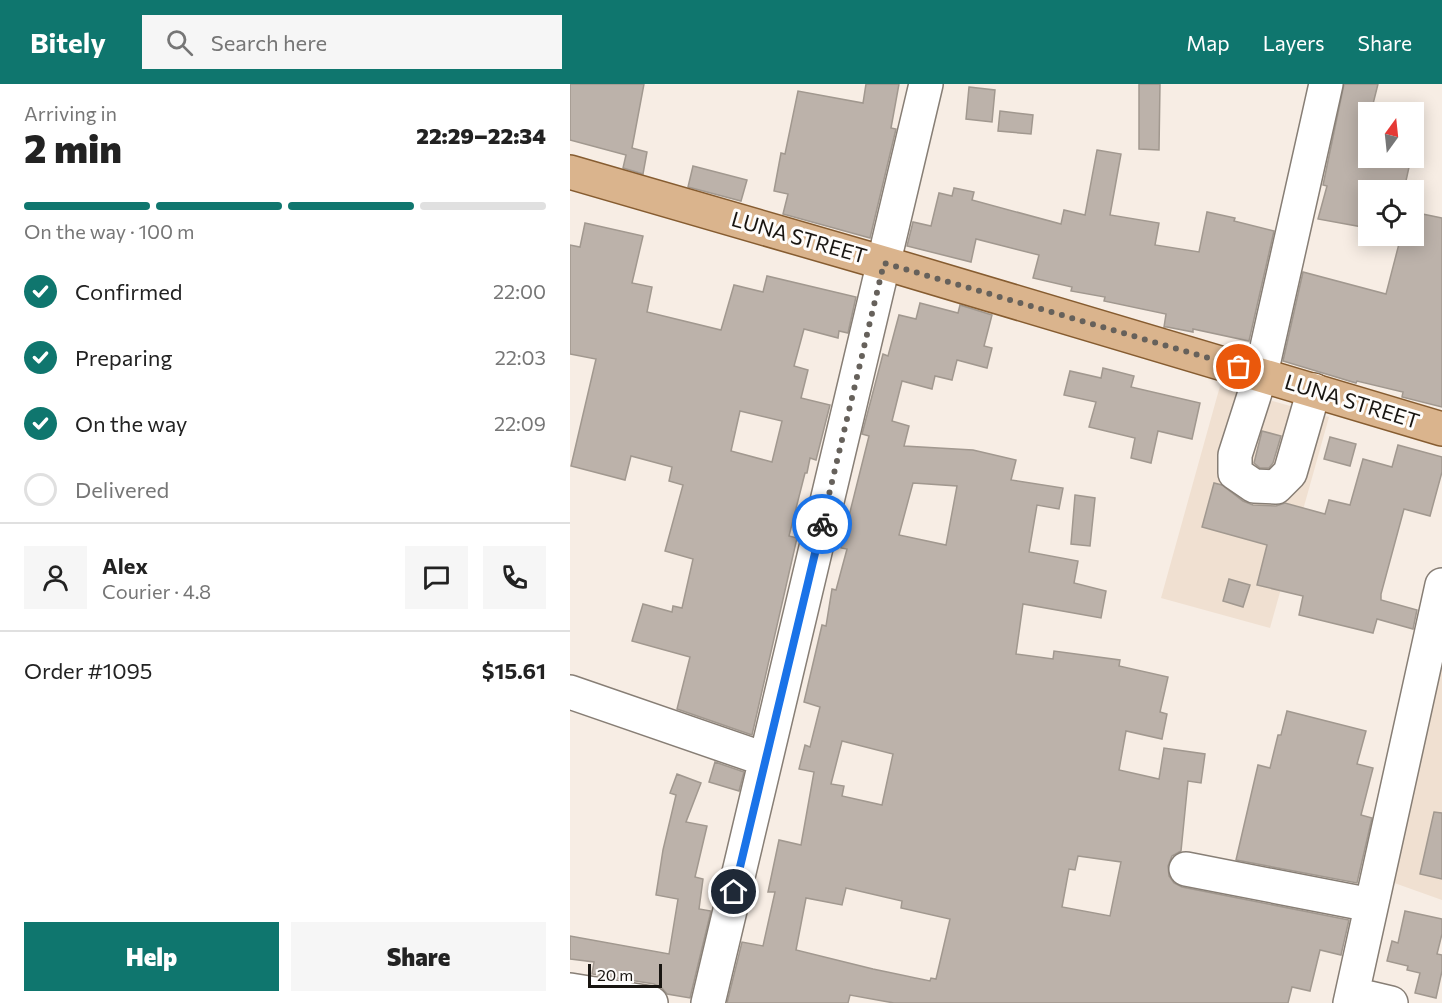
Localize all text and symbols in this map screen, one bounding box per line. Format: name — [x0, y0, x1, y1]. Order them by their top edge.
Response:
search box — [142, 15, 562, 69]
text: Bitely — [30, 25, 106, 59]
icon: search — [163, 26, 196, 59]
text: Search here — [211, 29, 327, 56]
text: Map — [1186, 30, 1230, 55]
text: Layers — [1263, 30, 1325, 55]
text: Share — [1358, 30, 1412, 55]
text: Arriving in — [24, 101, 117, 125]
north arrow — [1358, 102, 1424, 168]
map controls — [1358, 102, 1424, 246]
text: 22:29–22:34 — [416, 122, 546, 149]
text: 2 min — [24, 123, 122, 171]
button: locate — [1358, 180, 1424, 246]
street label: LUNA STREET — [729, 205, 870, 268]
text: On the way · 100 m — [24, 219, 194, 243]
icon: check — [24, 275, 57, 308]
text: Confirmed — [75, 278, 182, 305]
text: 22:00 — [493, 279, 546, 303]
icon: check — [24, 341, 57, 374]
pin — [1213, 341, 1264, 392]
text: Preparing — [75, 344, 172, 371]
text: 22:03 — [495, 345, 546, 369]
icon: bag — [1222, 350, 1255, 383]
street label: LUNA STREET — [1282, 368, 1423, 433]
icon: check — [24, 407, 57, 440]
text: On the way — [75, 410, 187, 437]
text: 22:09 — [494, 411, 546, 435]
text: Delivered — [75, 476, 169, 503]
courier — [792, 494, 852, 554]
icon: bike — [806, 508, 839, 541]
button: person — [24, 546, 87, 609]
button: chat — [405, 546, 468, 609]
button: phone — [483, 546, 546, 609]
text: Alex — [102, 552, 148, 579]
text: Courier · 4.8 — [102, 579, 211, 603]
text: Order #1095 — [24, 657, 152, 684]
text: $15.61 — [482, 657, 546, 684]
pin — [708, 866, 759, 917]
icon: home — [717, 875, 750, 908]
button: Help — [24, 922, 279, 991]
button: Share — [291, 922, 546, 991]
scale bar — [588, 961, 662, 988]
text: 20 m — [597, 965, 633, 984]

